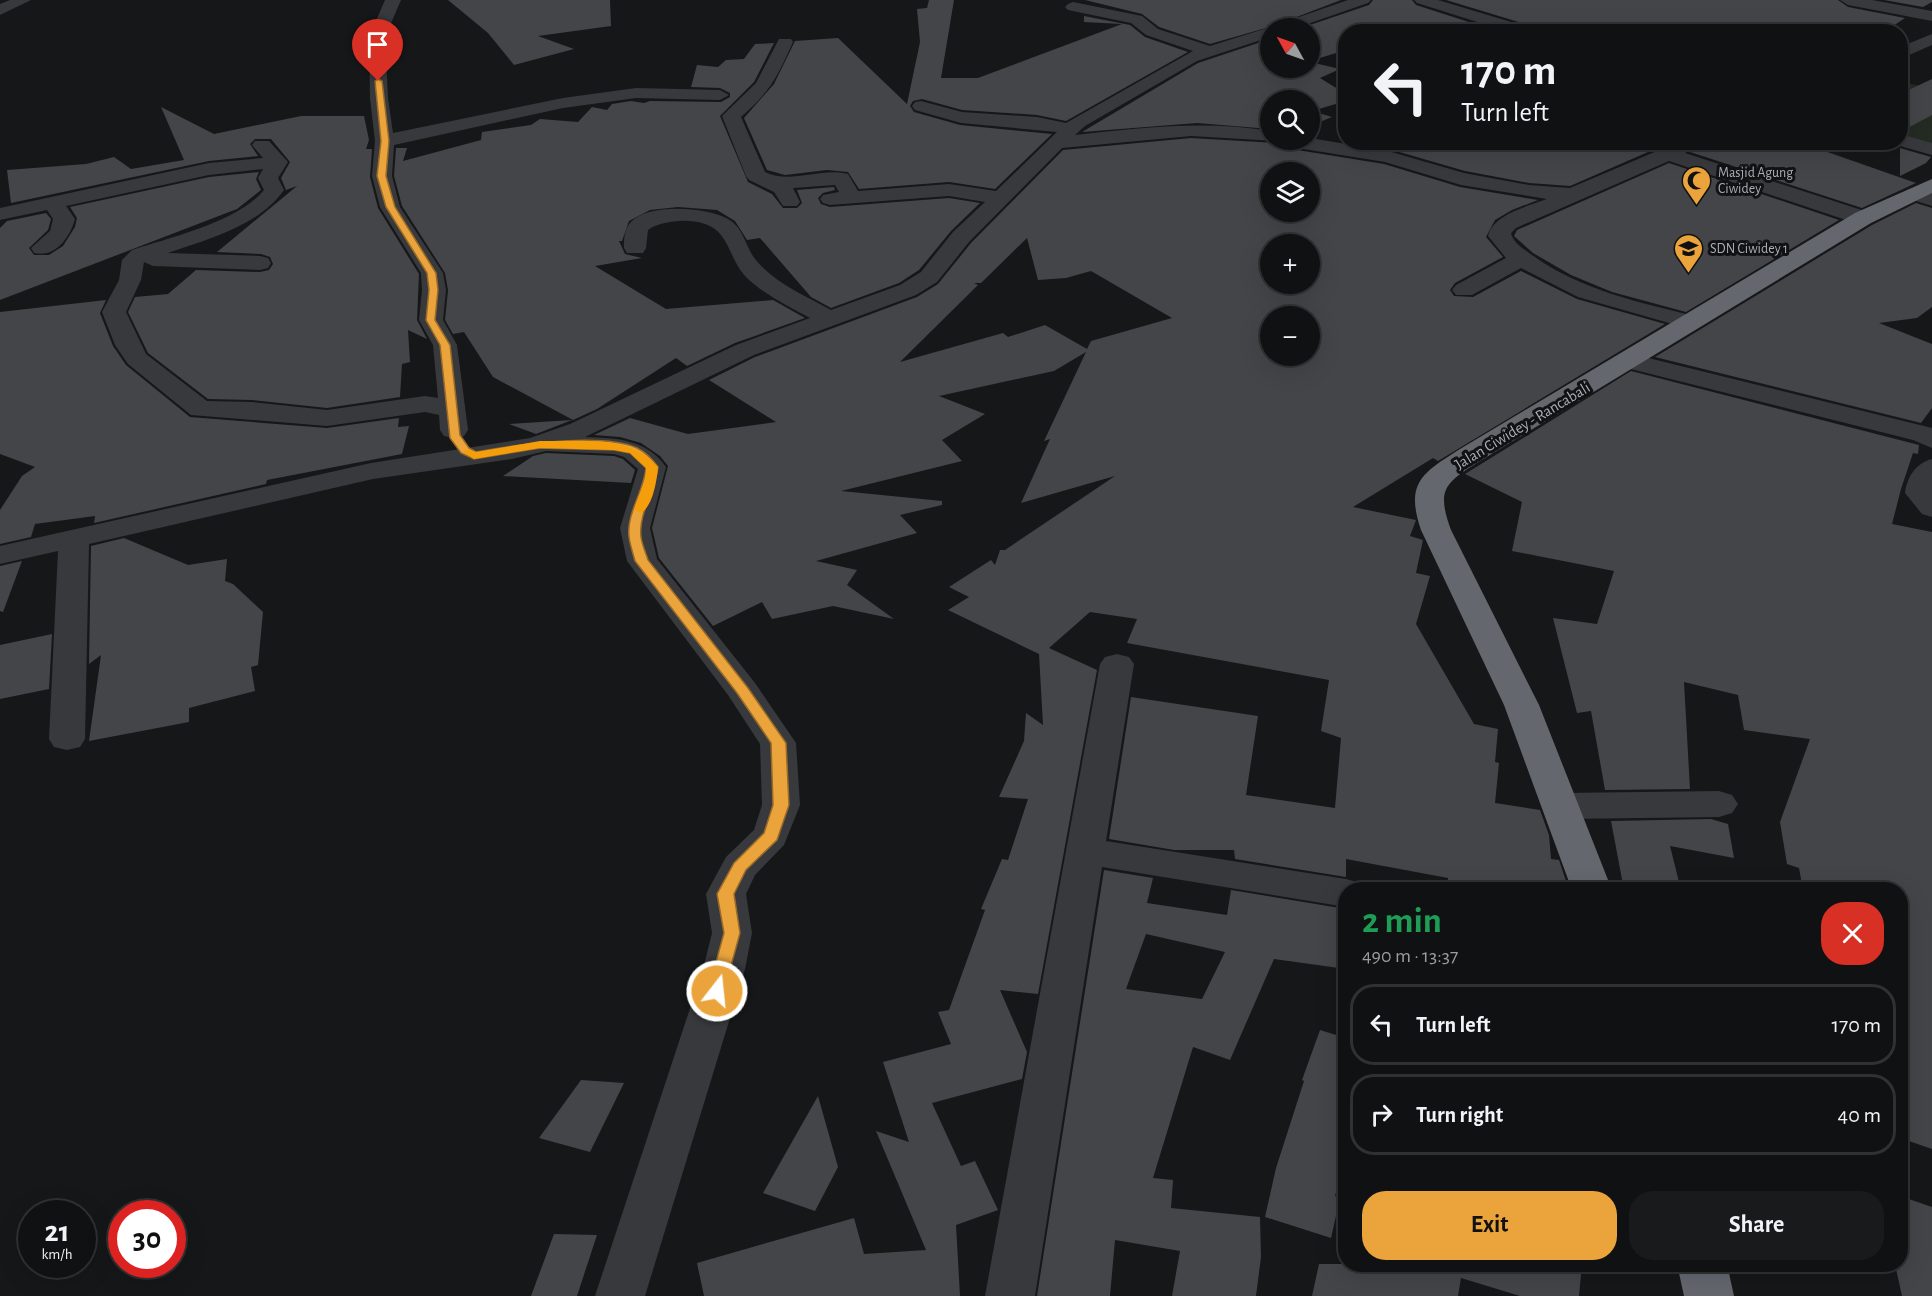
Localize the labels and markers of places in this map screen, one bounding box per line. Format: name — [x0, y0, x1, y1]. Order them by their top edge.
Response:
pin — [352, 19, 403, 81]
mosque icon: Masjid Agung Ciwidey — [1681, 164, 1713, 206]
place label: Masjid Agung Ciwidey — [1718, 166, 1793, 196]
school or university icon: SDN Ciwidey 1 — [1673, 232, 1705, 274]
place label: SDN Ciwidey 1 — [1710, 242, 1788, 256]

